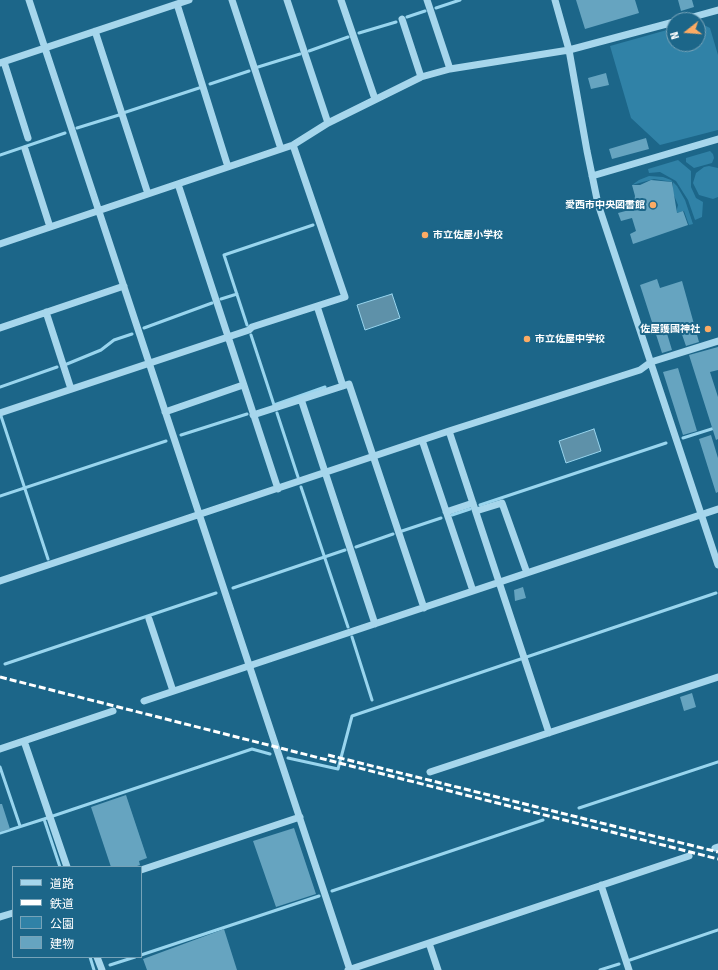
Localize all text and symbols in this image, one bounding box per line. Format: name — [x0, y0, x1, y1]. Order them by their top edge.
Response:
north arrow — [666, 12, 706, 52]
text: N — [668, 30, 682, 41]
place label: 愛西市中央図書館 — [565, 199, 645, 211]
marker: 愛西市中央図書館 — [648, 200, 658, 210]
place label: 市立佐屋小学校 — [433, 229, 503, 241]
marker: 市立佐屋小学校 — [420, 230, 430, 240]
place label: 佐屋護國神社 — [640, 323, 700, 335]
marker: 佐屋護國神社 — [703, 324, 713, 334]
place label: 市立佐屋中学校 — [535, 333, 605, 345]
marker: 市立佐屋中学校 — [522, 334, 532, 344]
legend — [12, 866, 142, 958]
text: 道路 — [50, 877, 74, 891]
text: 鉄道 — [50, 897, 74, 911]
text: 公園 — [50, 917, 74, 931]
text: 建物 — [50, 937, 74, 951]

